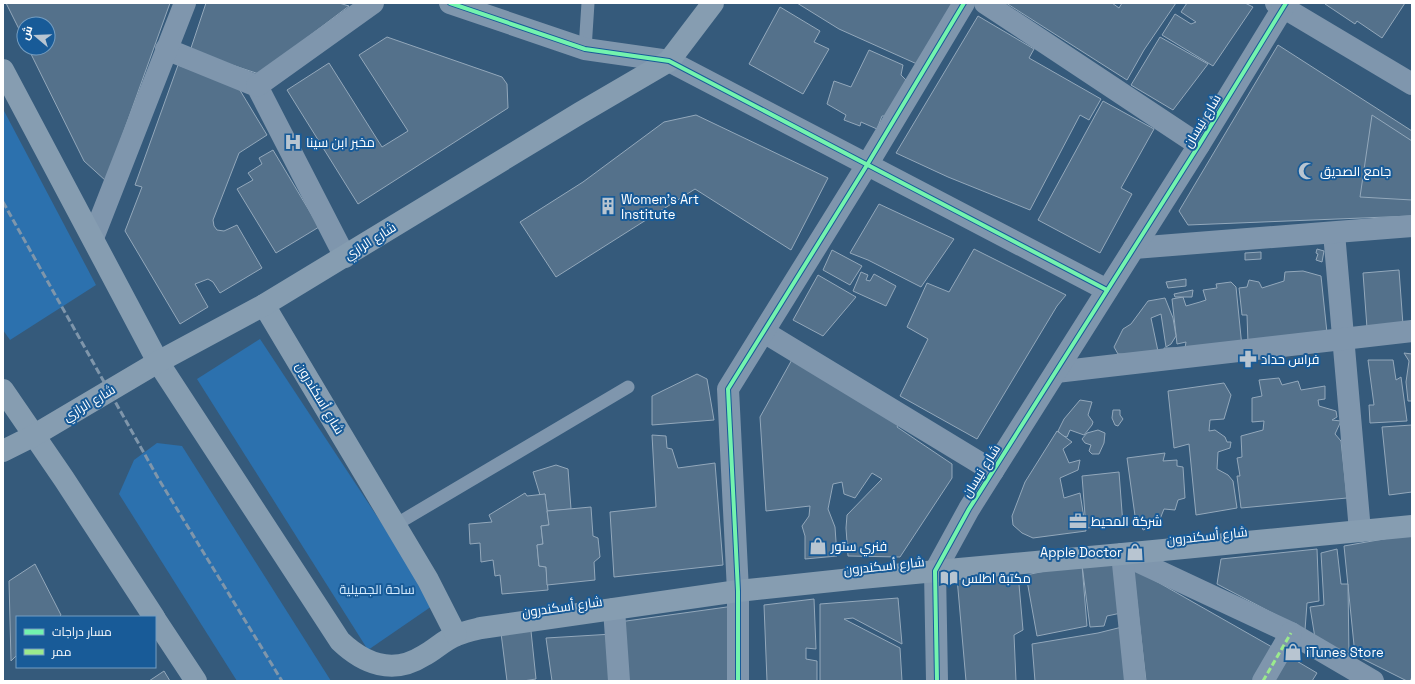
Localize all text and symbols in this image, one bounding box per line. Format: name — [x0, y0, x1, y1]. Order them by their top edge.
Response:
north arrow — [16, 16, 56, 56]
text: ش — [18, 24, 35, 42]
street label: شارع نيسان — [1179, 91, 1225, 151]
hospital icon: مخبر ابن سينا — [283, 132, 303, 152]
place label: مخبر ابن سينا — [306, 134, 375, 151]
mosque icon: جامع الصديق — [1297, 161, 1317, 181]
place label: جامع الصديق — [1320, 163, 1391, 180]
place label: Women's Art Institute — [621, 191, 699, 223]
building icon: Women's Art Institute — [598, 196, 618, 216]
street label: شارع الرازي — [341, 218, 400, 265]
pharmacy icon: فراس حداد — [1238, 349, 1258, 369]
place label: فراس حداد — [1261, 351, 1319, 368]
street label: شارع أسكندرون — [292, 359, 348, 437]
street label: شارع الرازي — [60, 381, 119, 427]
street label: شارع نيسان — [958, 441, 1004, 501]
office icon: شركة المحيط — [1068, 511, 1088, 531]
place label: شركة المحيط — [1091, 513, 1162, 530]
street label: شارع أسكندرون — [1166, 523, 1248, 549]
shop icon: فنري ستور — [808, 536, 828, 556]
place label: فنري ستور — [830, 538, 887, 557]
shop icon: Apple Doctor — [1125, 542, 1145, 562]
place label: Apple Doctor — [1040, 544, 1122, 561]
street label: شارع أسكندرون — [843, 553, 925, 579]
library icon: مكتبة اطلس — [939, 568, 959, 588]
place label: مكتبة اطلس — [962, 570, 1031, 587]
park label: ساحة الجميلية — [339, 581, 415, 598]
street label: شارع أسكندرون — [521, 593, 603, 621]
legend — [16, 616, 156, 668]
text: مسار دراجات — [52, 624, 112, 640]
shop icon: iTunes Store — [1283, 642, 1303, 662]
text: ممر — [51, 644, 71, 660]
place label: iTunes Store — [1306, 644, 1384, 661]

